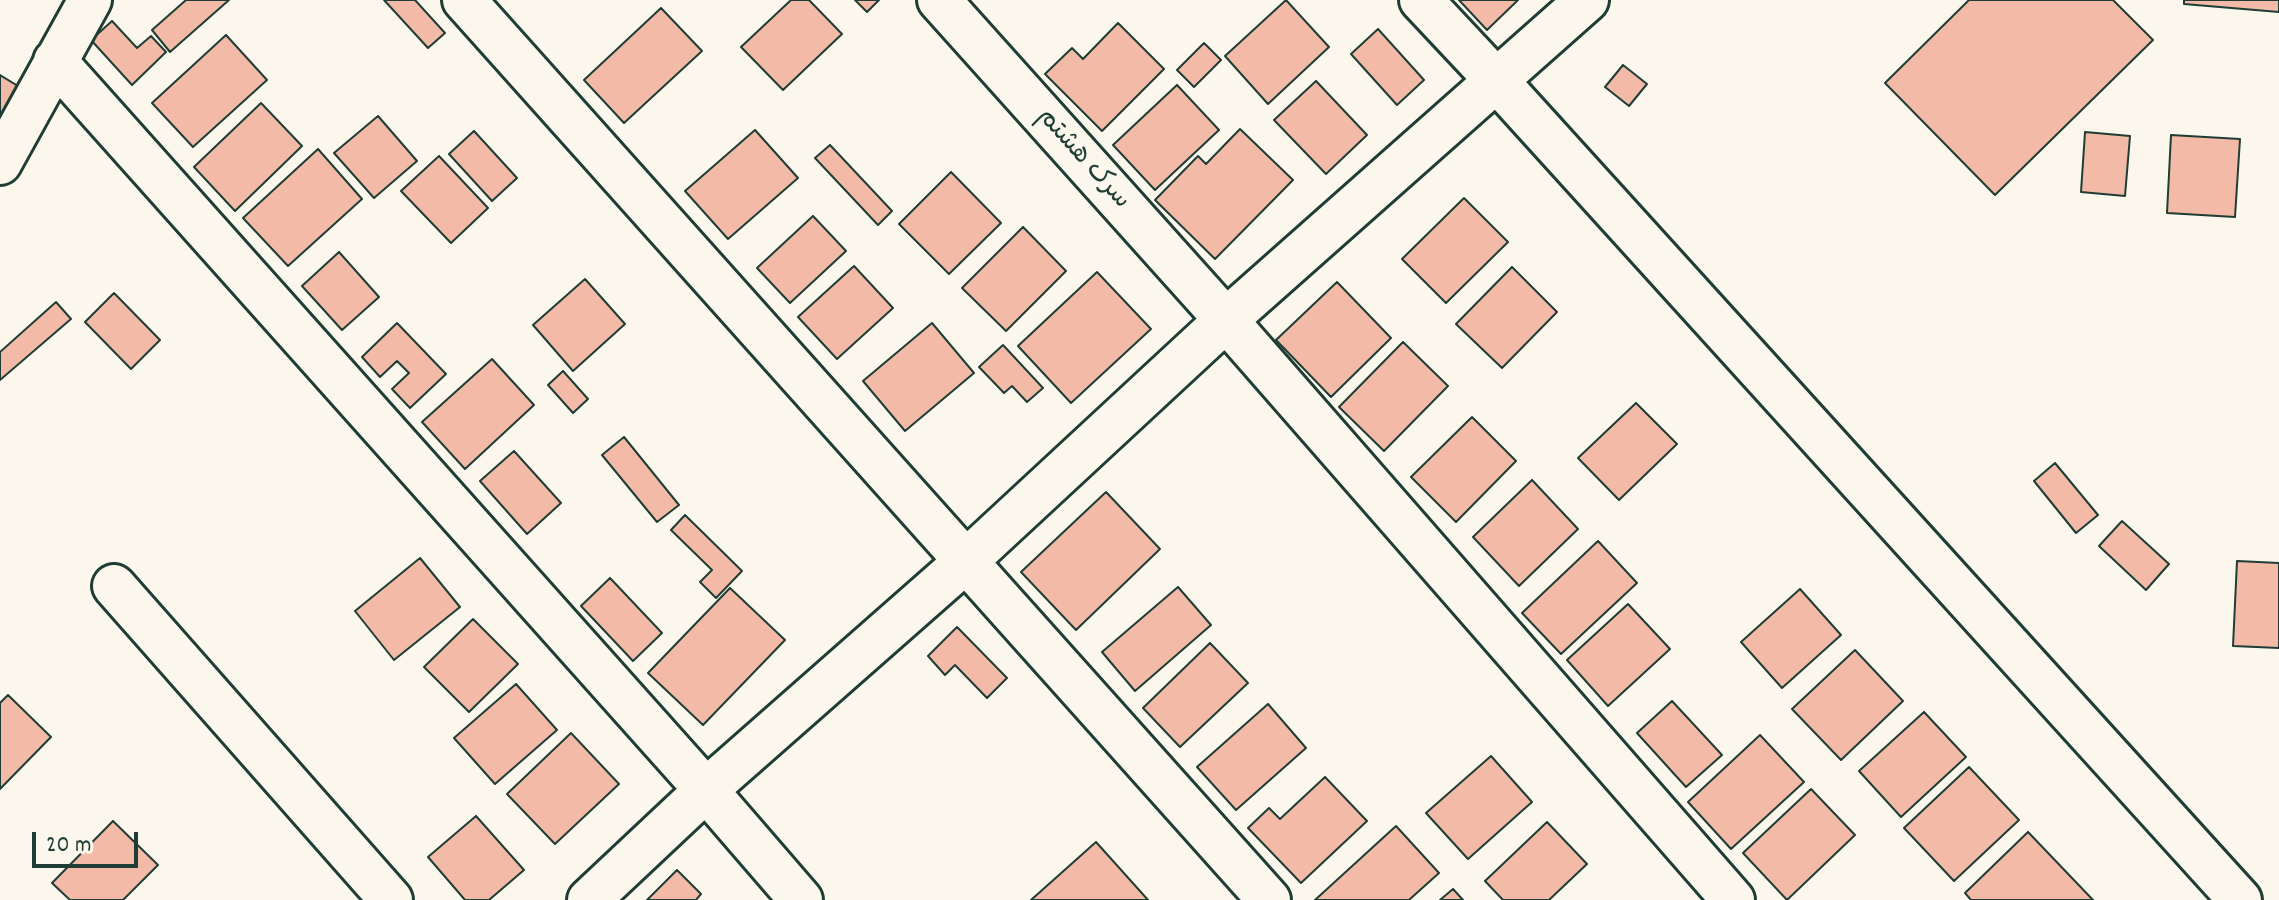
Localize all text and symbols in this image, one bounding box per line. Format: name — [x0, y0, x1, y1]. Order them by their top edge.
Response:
street label: سرک هشتم — [1029, 103, 1135, 217]
scale bar — [36, 816, 142, 866]
text: 20 m — [46, 829, 92, 863]

